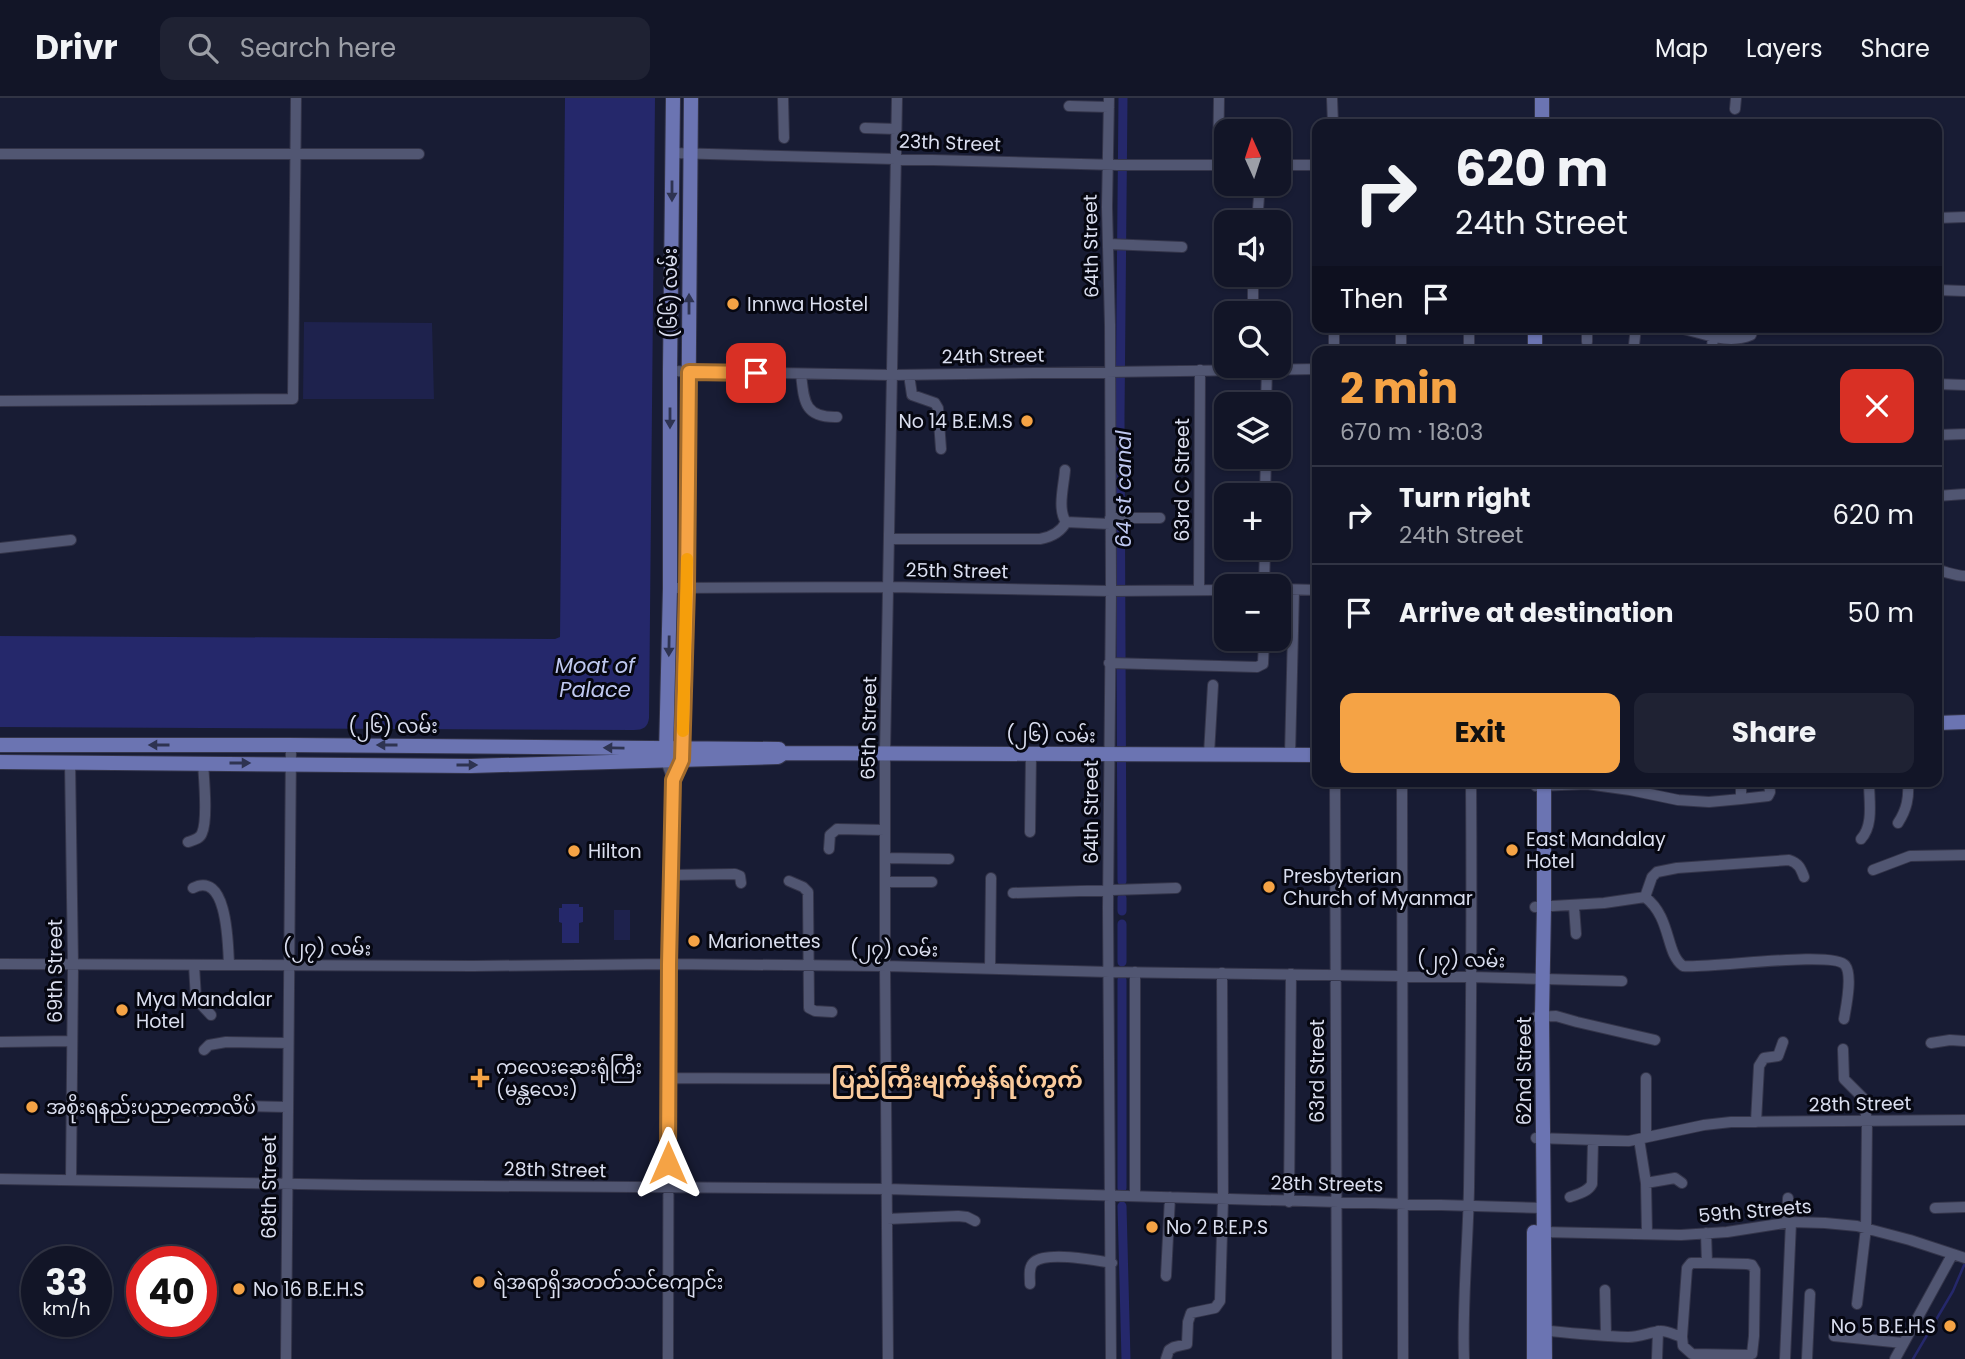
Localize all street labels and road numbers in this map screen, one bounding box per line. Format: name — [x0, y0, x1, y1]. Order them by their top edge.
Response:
street label: 23th Street — [899, 128, 1001, 158]
street label: 64th Street — [1077, 194, 1105, 298]
street label: (၆၆) လမ်း — [656, 248, 684, 338]
street label: 24th Street — [941, 342, 1045, 370]
street label: 63rd C Street — [1169, 418, 1196, 542]
street label: 25th Street — [905, 557, 1009, 585]
street label: 65th Street — [855, 676, 883, 780]
street label: (၂၆) လမ်း — [348, 712, 438, 742]
street label: (၂၆) လမ်း — [1006, 720, 1096, 751]
street label: 64th Street — [1078, 760, 1105, 864]
street label: 69th Street — [42, 919, 69, 1023]
street label: (၂၇) လမ်း — [283, 933, 371, 964]
street label: (၂၇) လမ်း — [850, 934, 938, 965]
street label: (၂၇) လမ်း — [1417, 945, 1505, 976]
street label: 62nd Street — [1511, 1017, 1538, 1125]
street label: 63rd Street — [1304, 1019, 1331, 1123]
street label: 28th Street — [1808, 1090, 1912, 1118]
street label: 68th Street — [256, 1135, 283, 1239]
street label: 28th Street — [503, 1156, 607, 1184]
street label: 28th Streets — [1270, 1170, 1384, 1198]
street label: 59th Streets — [1697, 1193, 1813, 1229]

